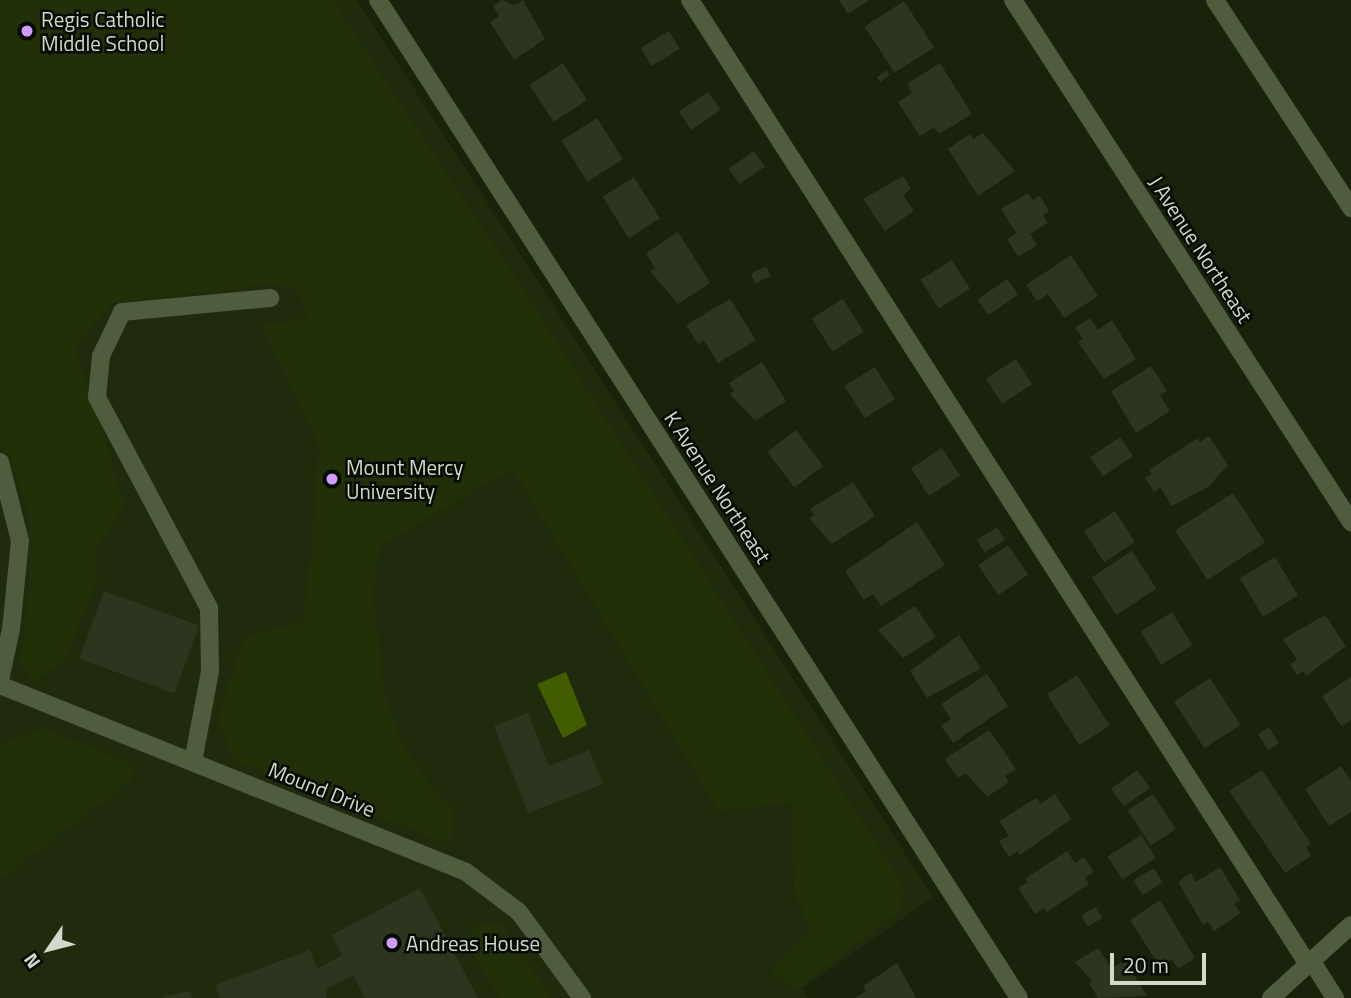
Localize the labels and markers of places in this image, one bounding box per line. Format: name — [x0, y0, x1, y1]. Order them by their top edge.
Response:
place label: Regis Catholic Middle School — [41, 6, 164, 56]
marker: Regis Catholic Middle School — [19, 23, 35, 39]
place label: Mount Mercy University — [346, 454, 463, 504]
marker: Mount Mercy University — [324, 471, 340, 487]
place label: Andreas House — [406, 930, 540, 956]
marker: Andreas House — [384, 935, 400, 951]

